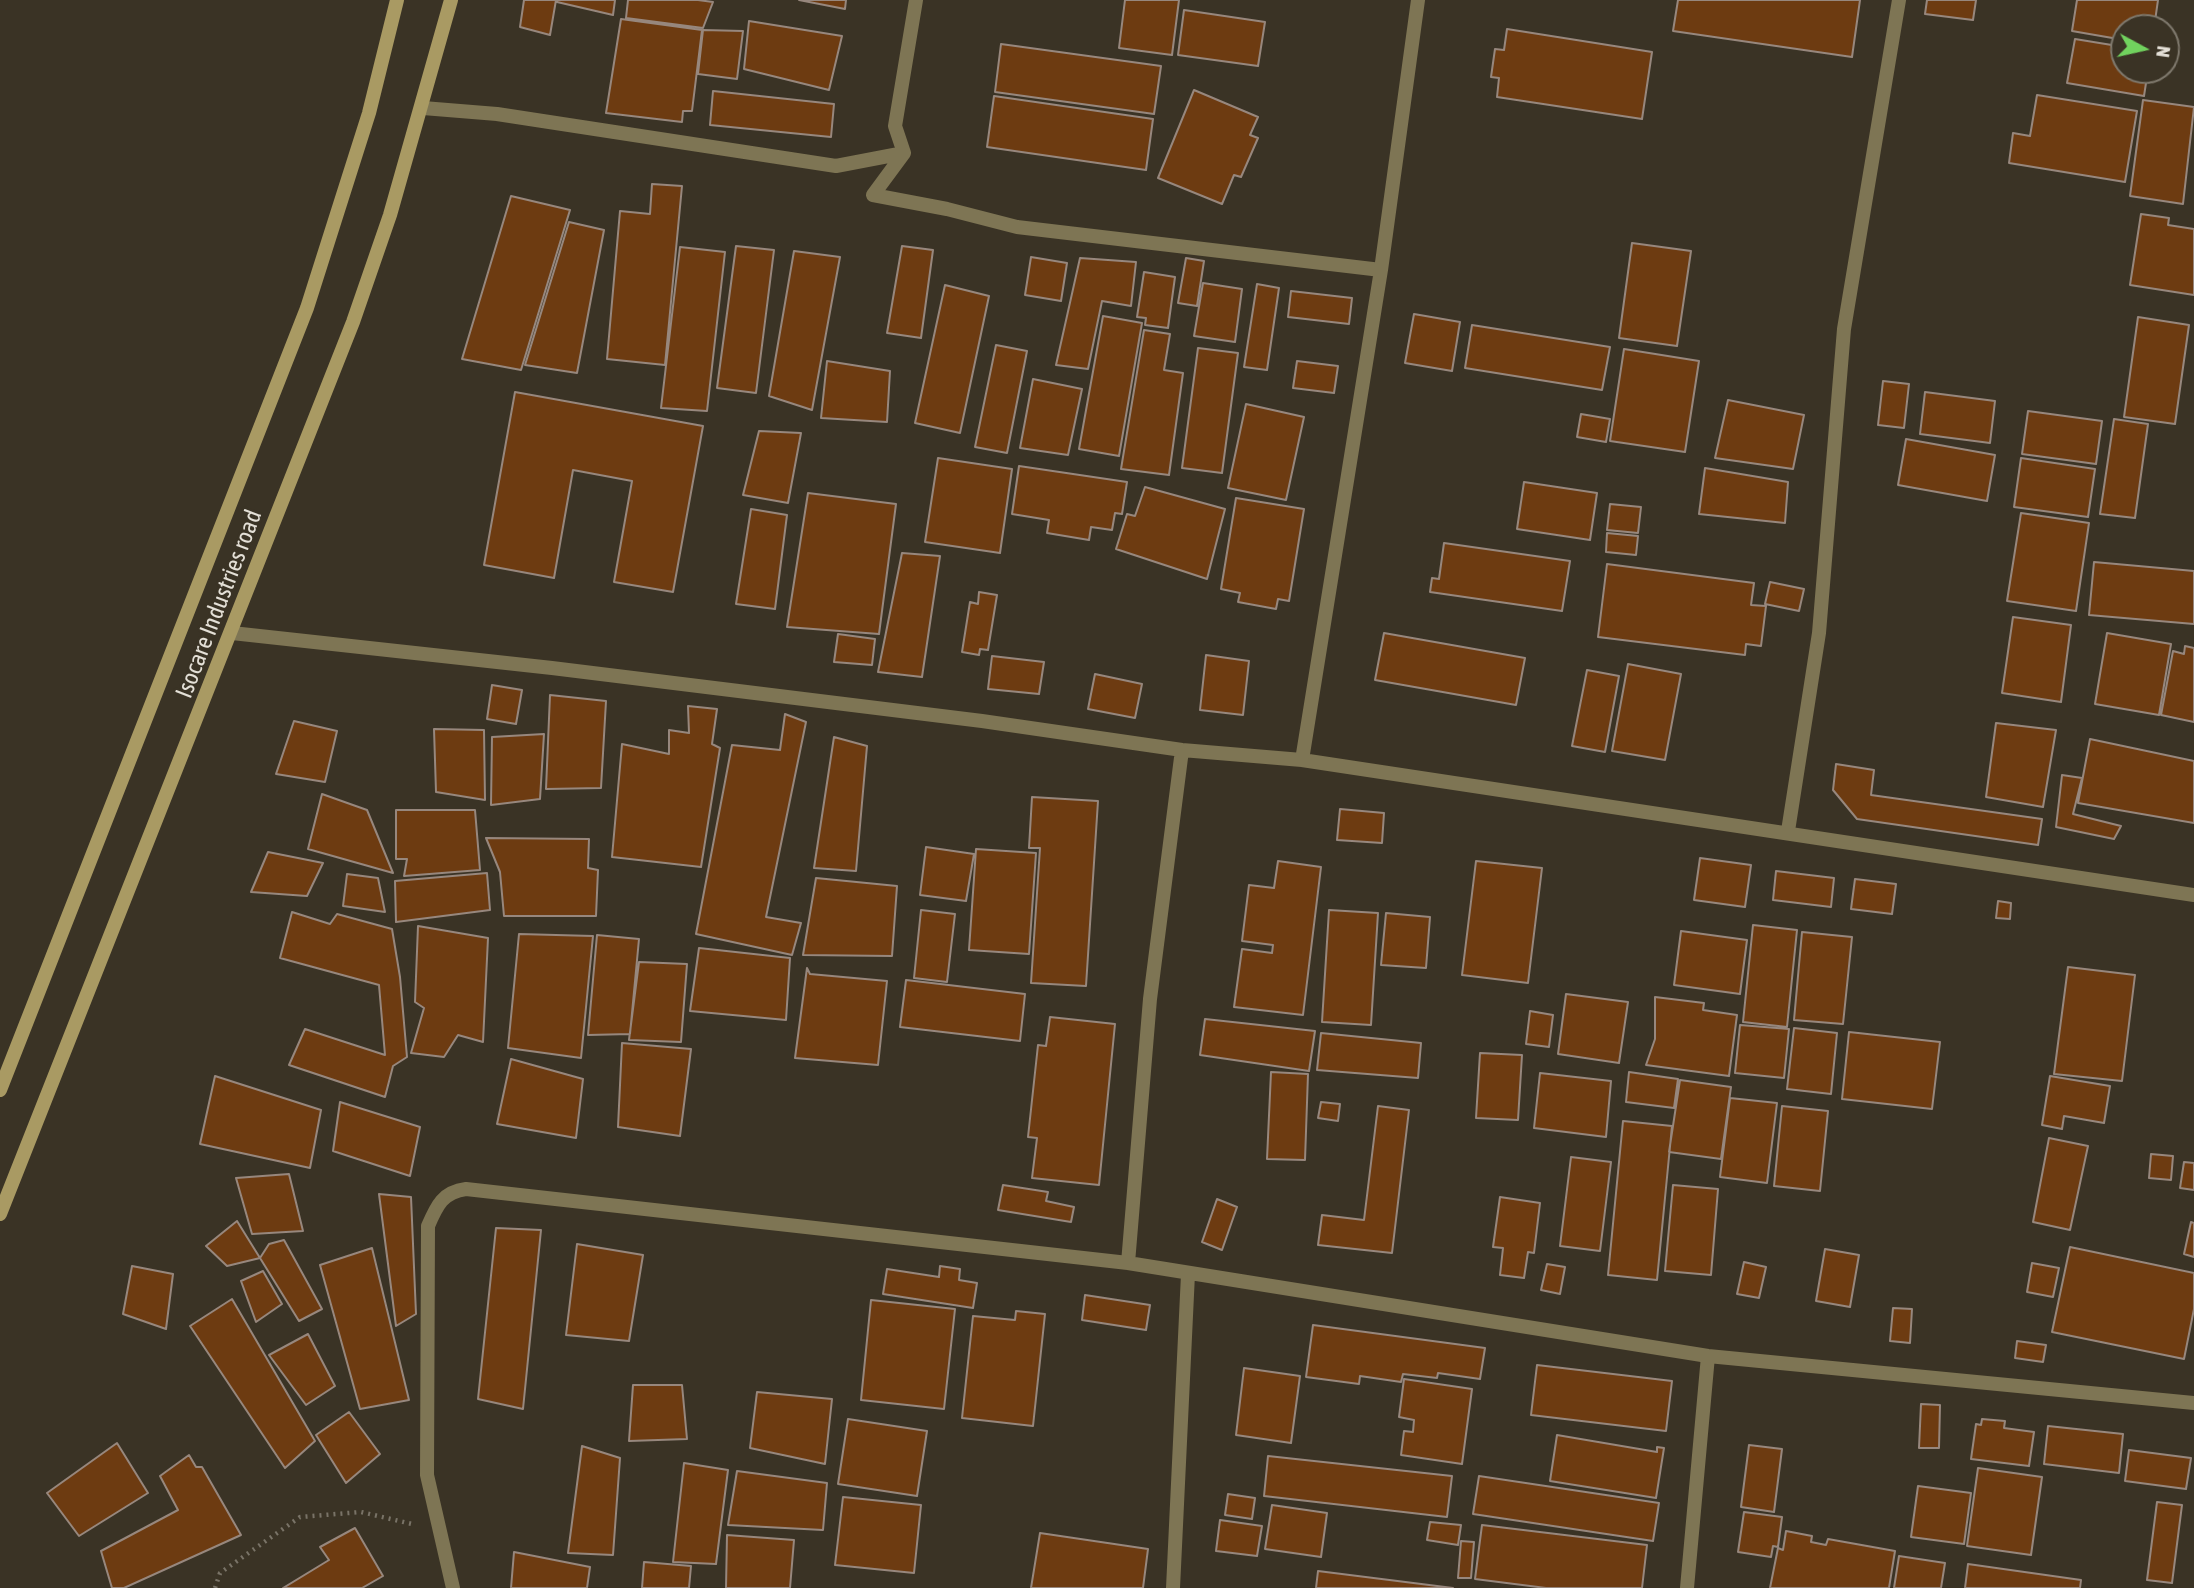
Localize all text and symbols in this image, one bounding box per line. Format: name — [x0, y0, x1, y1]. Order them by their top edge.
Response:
north arrow — [2110, 14, 2180, 84]
text: N — [2152, 45, 2175, 59]
street label: Isocare Industries road — [170, 506, 268, 702]

